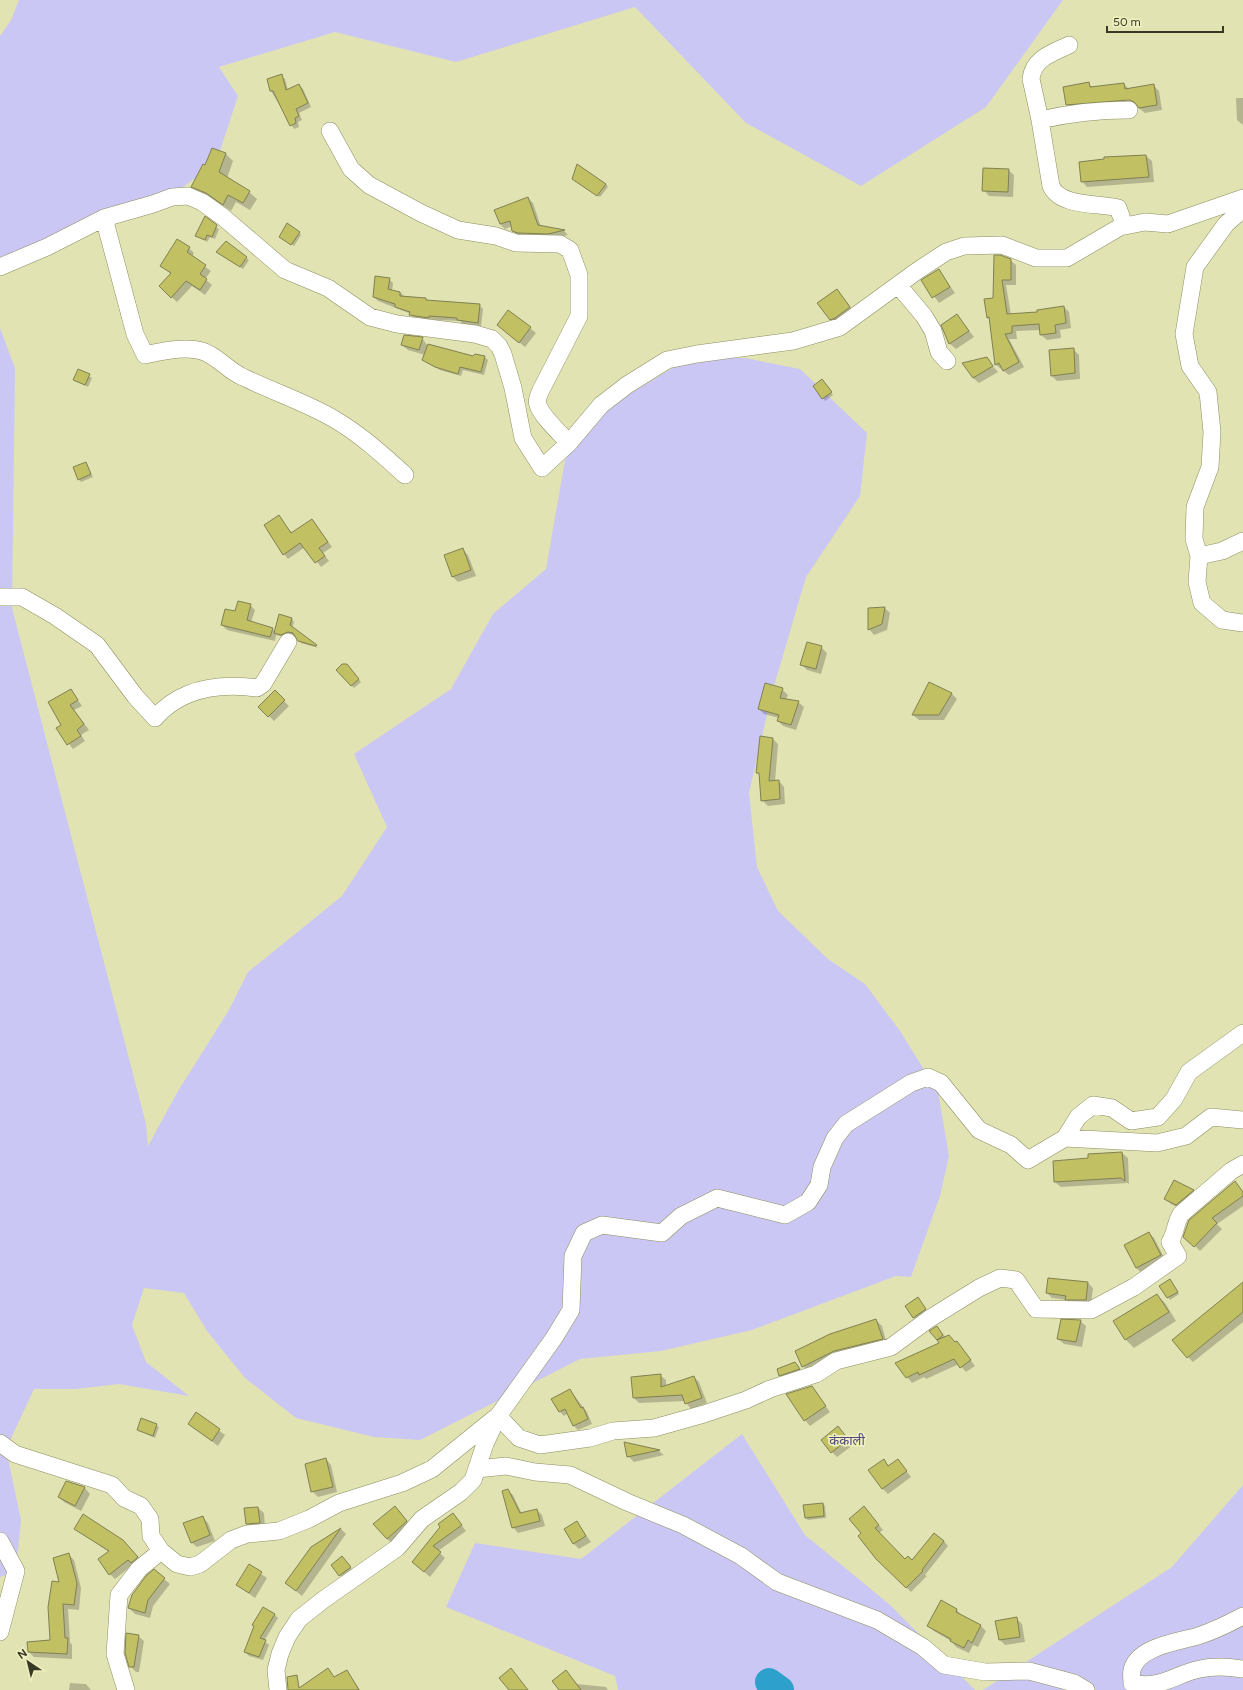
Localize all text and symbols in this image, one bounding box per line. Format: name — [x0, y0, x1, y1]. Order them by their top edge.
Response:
scale bar — [1107, 8, 1223, 34]
text: 50 m — [1113, 15, 1141, 29]
district label: कंकाली — [829, 1433, 865, 1448]
north arrow — [8, 1642, 48, 1682]
text: N — [15, 1646, 30, 1662]

